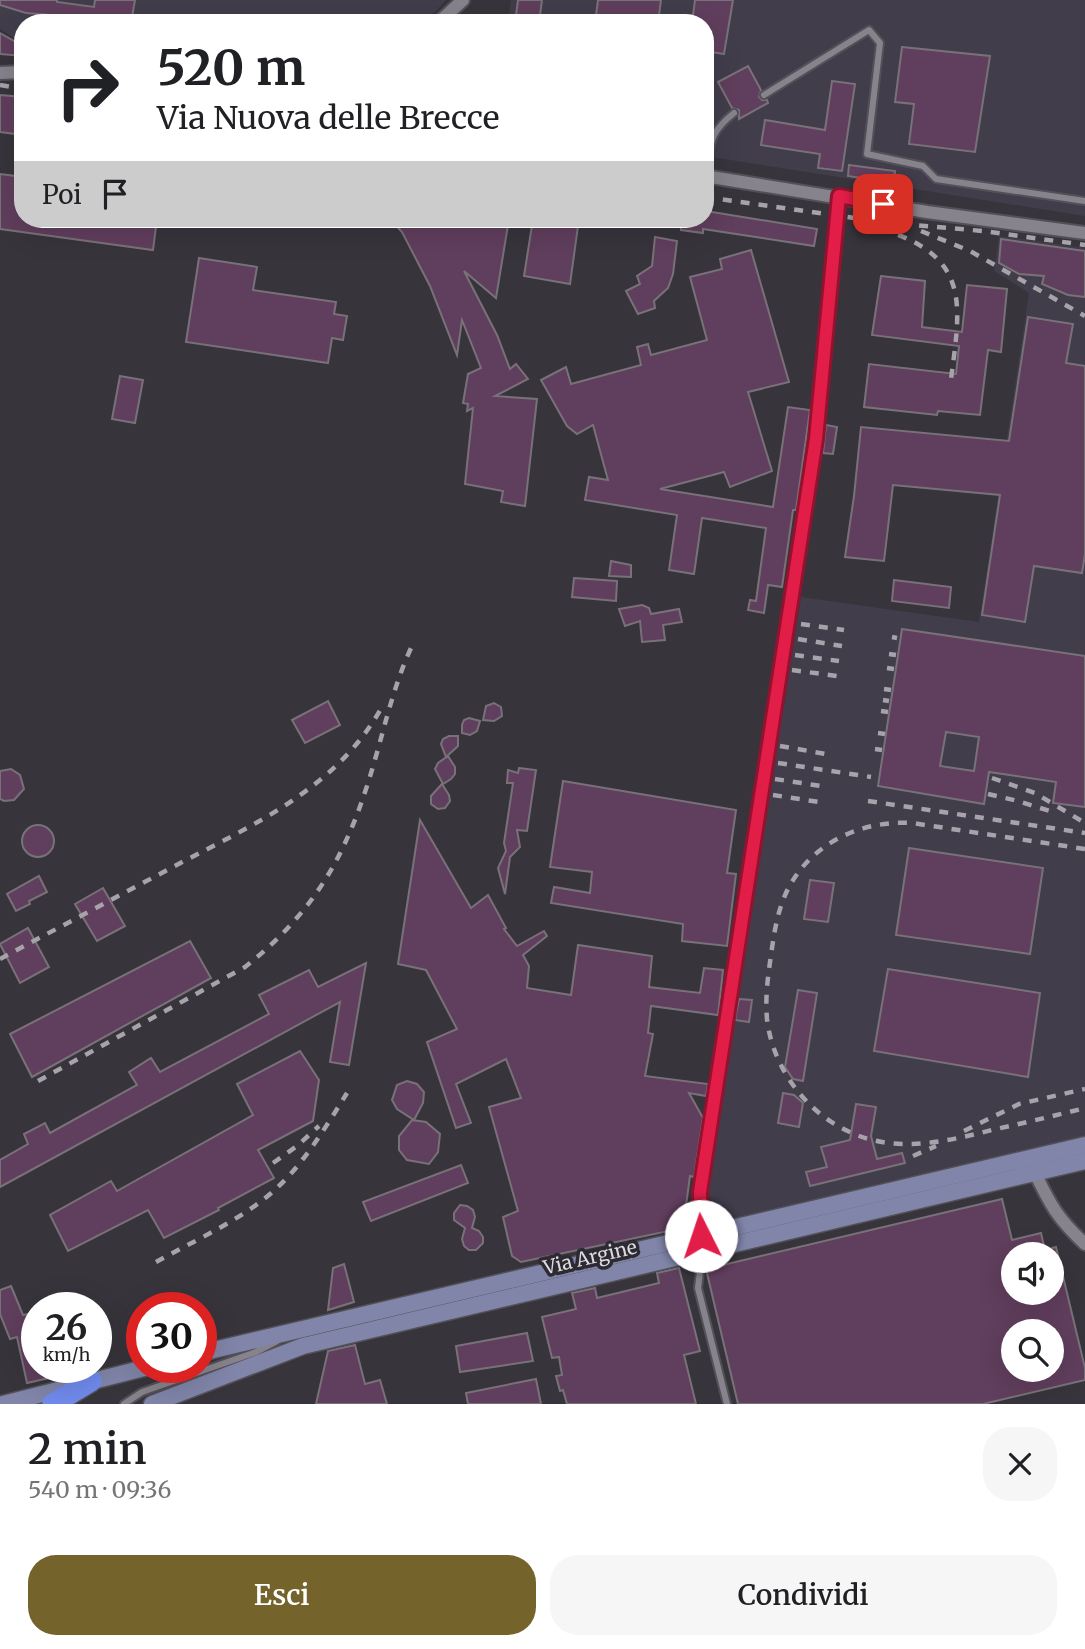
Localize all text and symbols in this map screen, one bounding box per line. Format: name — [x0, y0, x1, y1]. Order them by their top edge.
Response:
text: 520 m — [157, 37, 305, 98]
icon: right — [42, 42, 133, 133]
text: Via Nuova delle Brecce — [157, 98, 499, 138]
pin — [853, 174, 913, 234]
icon: arrive — [96, 175, 134, 213]
text: Poi — [42, 178, 82, 211]
icon: arrive — [864, 185, 902, 223]
position arrow — [664, 1199, 738, 1273]
street label: Via Argine — [540, 1235, 639, 1280]
map controls — [1001, 1242, 1064, 1382]
button: sound — [1001, 1242, 1064, 1305]
speed limit sign: 30 — [126, 1292, 217, 1383]
text: 26 — [46, 1306, 87, 1350]
button: search — [1001, 1319, 1064, 1382]
text: km/h — [43, 1343, 90, 1366]
text: 2 min — [28, 1423, 147, 1475]
button: close — [983, 1427, 1057, 1501]
text: 540 m · 09:36 — [28, 1475, 171, 1504]
button: Esci — [28, 1555, 536, 1635]
button: Condividi — [550, 1555, 1057, 1635]

